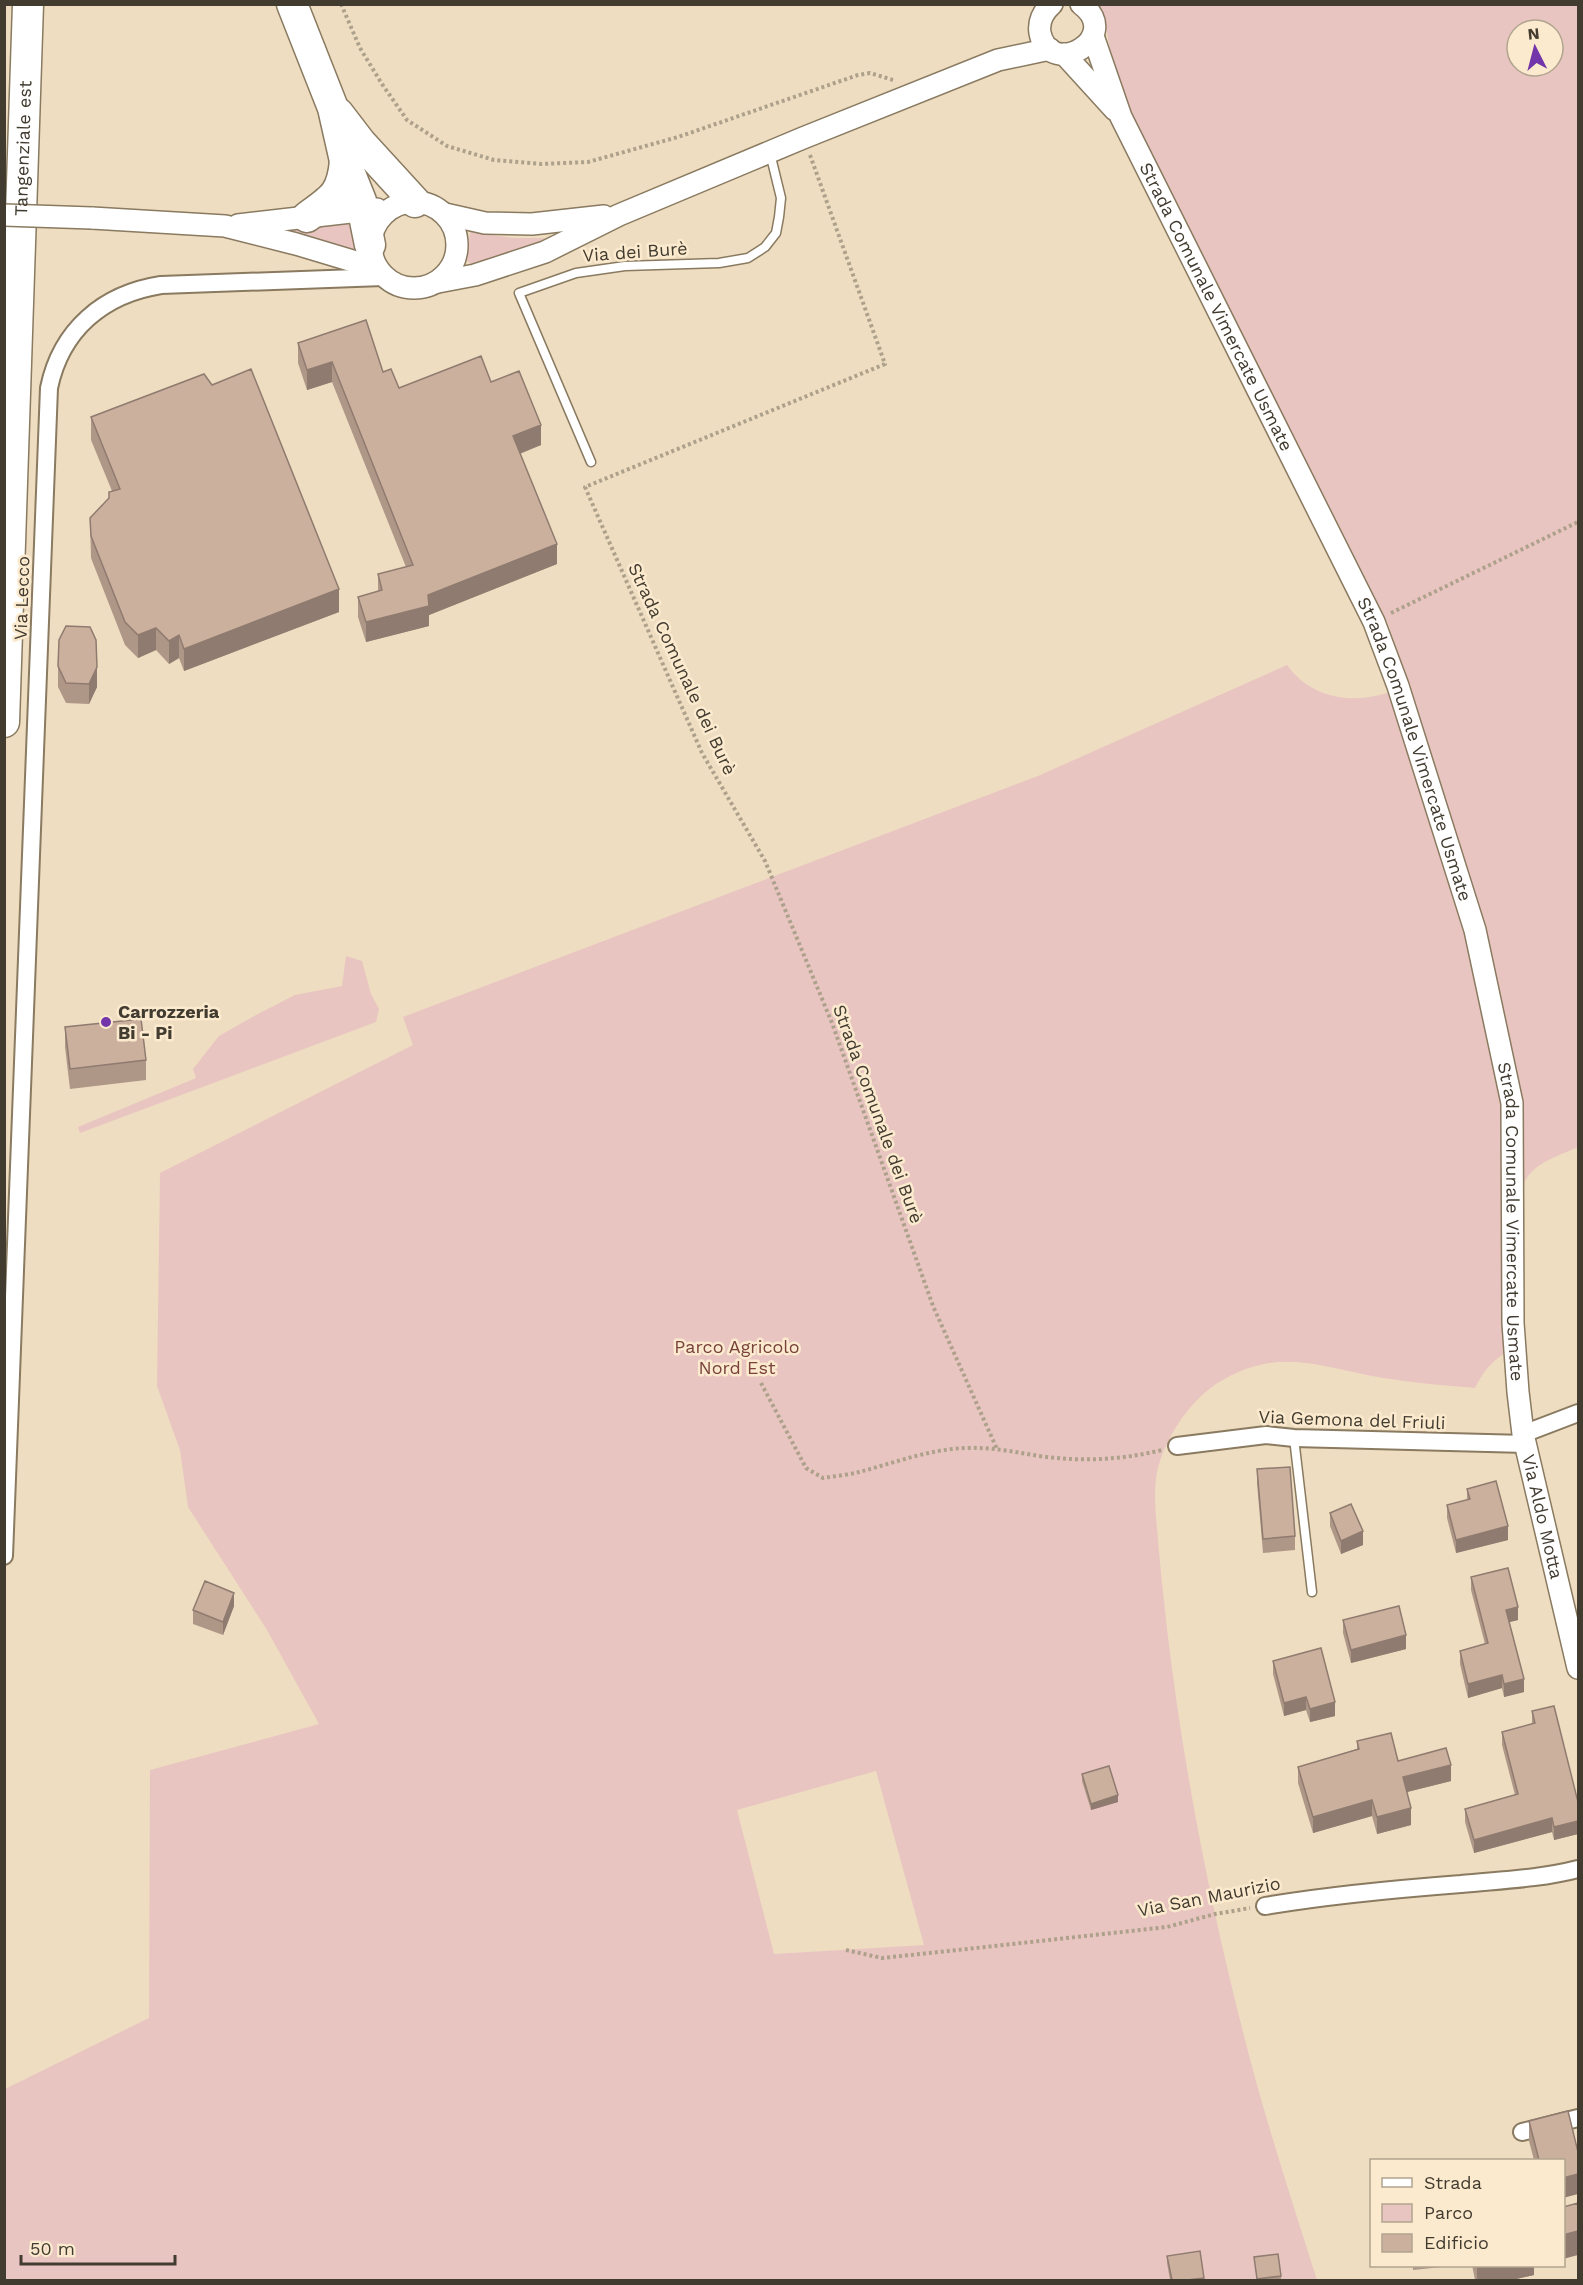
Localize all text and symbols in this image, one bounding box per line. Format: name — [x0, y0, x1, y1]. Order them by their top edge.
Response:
north arrow — [1505, 18, 1565, 78]
text: N — [1527, 24, 1540, 44]
street label: Tangenziale est — [10, 80, 35, 216]
street label: Strada Comunale Vimercate Usmate — [1135, 159, 1298, 454]
street label: Via dei Burè — [582, 237, 688, 266]
street label: Via Lecco — [10, 556, 33, 640]
street label: Strada Comunale dei Burè — [624, 560, 741, 778]
street label: Strada Comunale Vimercate Usmate — [1353, 593, 1476, 904]
place label: Carrozzeria Bi - Pi — [118, 1001, 220, 1043]
street label: Strada Comunale dei Burè — [829, 1002, 928, 1226]
marker: Carrozzeria Bi - Pi — [99, 1015, 113, 1029]
street label: Strada Comunale Vimercate Usmate — [1494, 1060, 1528, 1382]
park label: Parco Agricolo Nord Est — [674, 1336, 800, 1378]
street label: Via Gemona del Friuli — [1258, 1406, 1446, 1433]
street label: Via Aldo Motta — [1518, 1452, 1568, 1581]
street label: Via San Maurizio — [1136, 1872, 1282, 1921]
legend — [1370, 2159, 1565, 2267]
text: Strada — [1424, 2172, 1482, 2193]
text: Parco — [1424, 2202, 1473, 2223]
scale bar — [21, 2228, 176, 2266]
text: Edificio — [1424, 2232, 1489, 2253]
text: 50 m — [30, 2238, 75, 2259]

